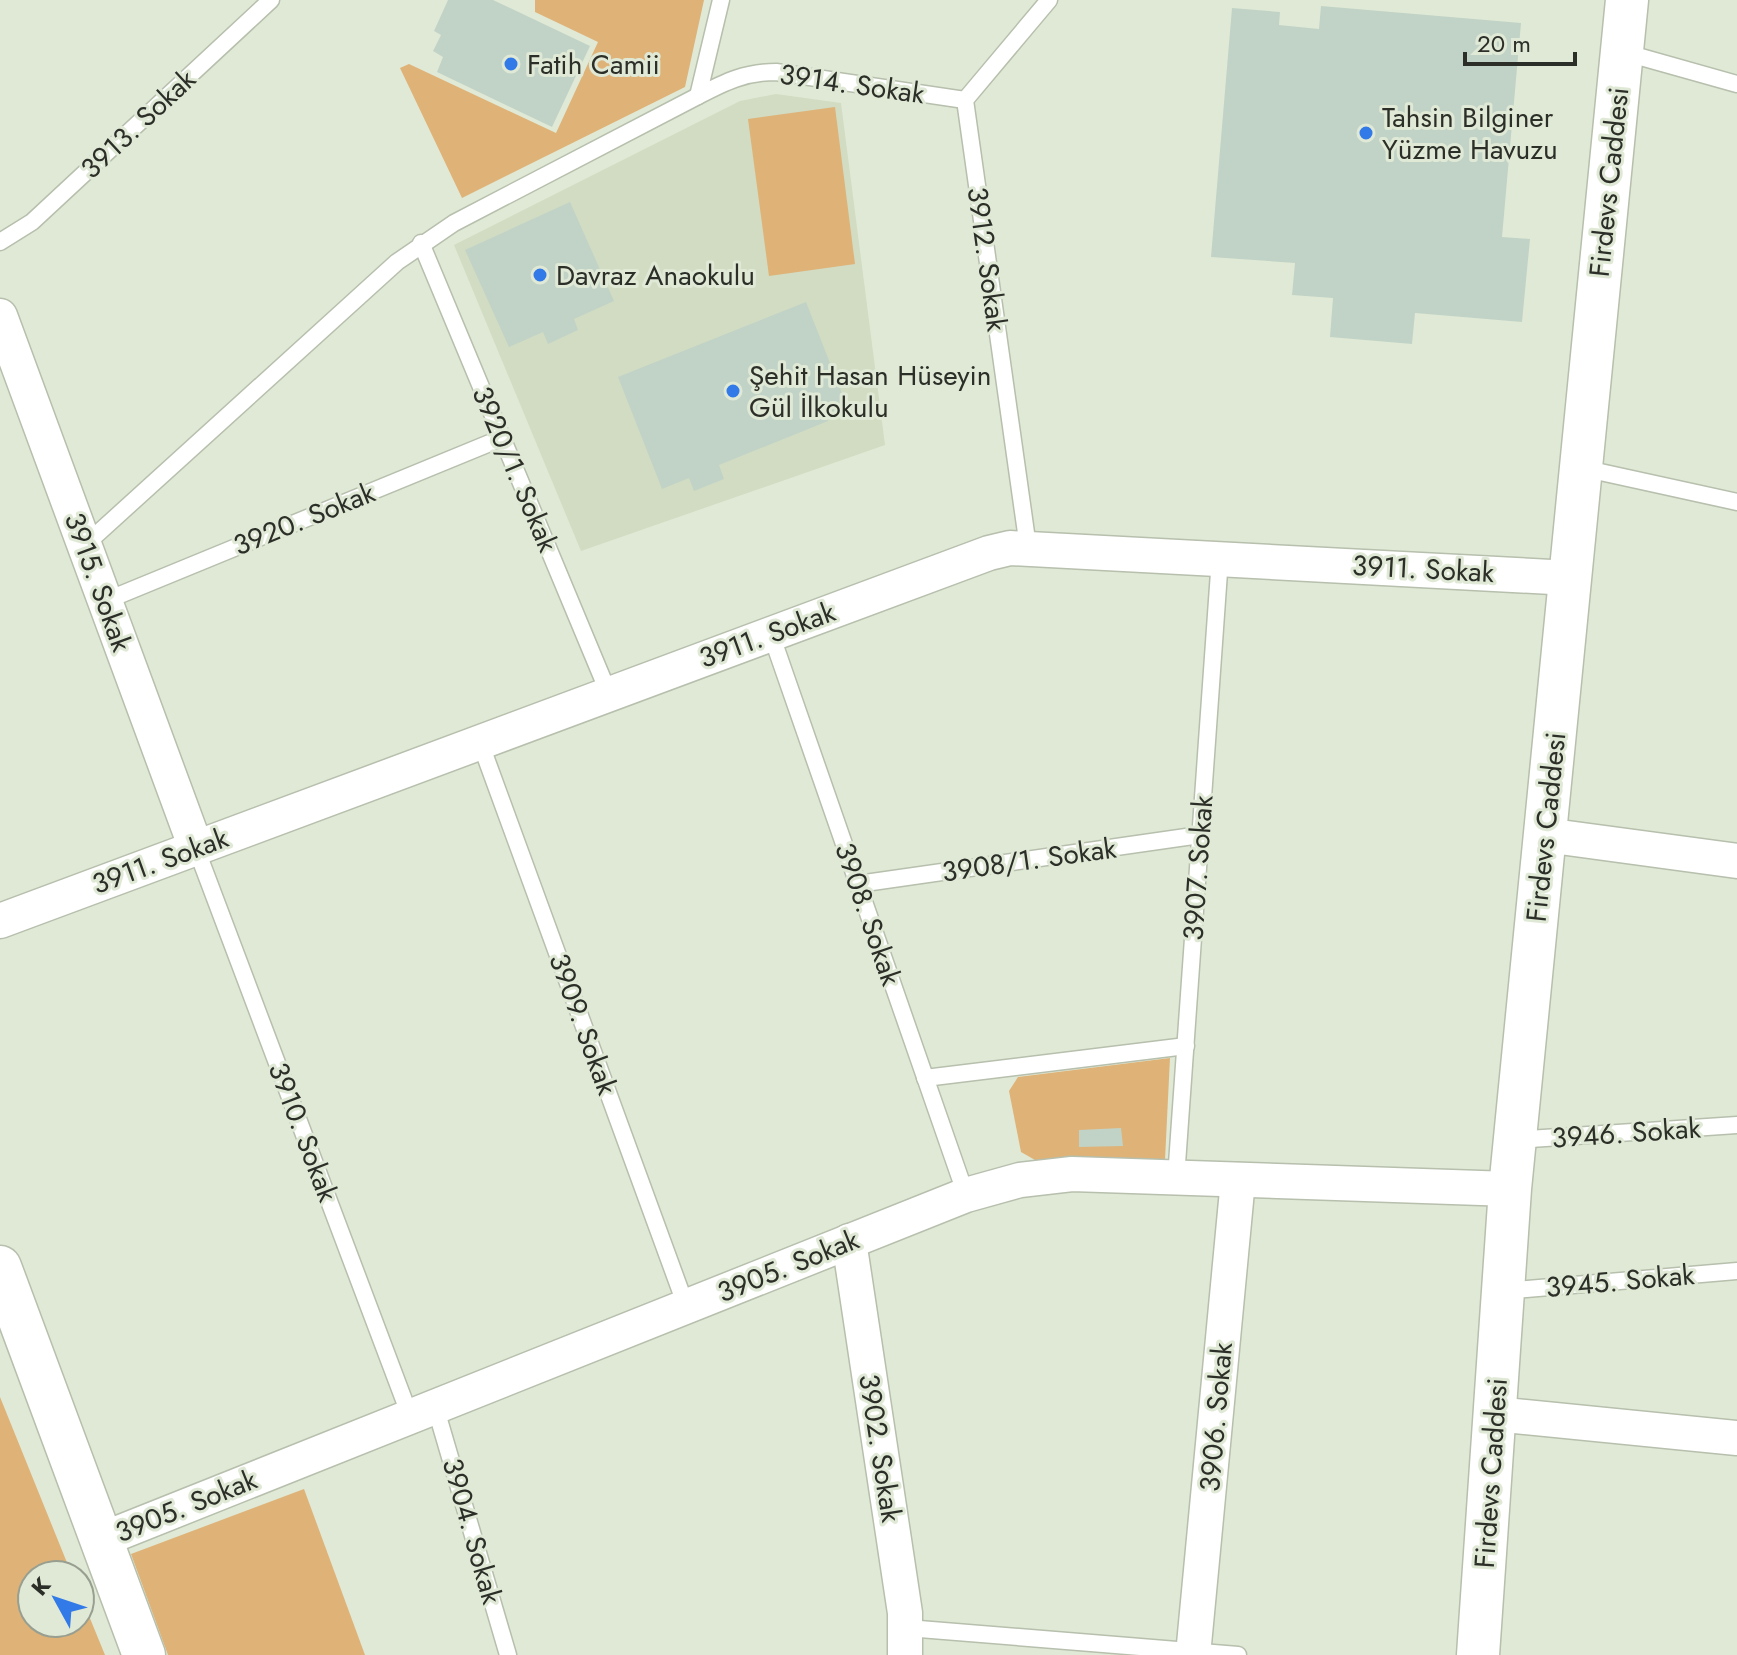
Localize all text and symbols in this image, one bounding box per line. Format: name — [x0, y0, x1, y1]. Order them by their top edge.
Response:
scale bar — [1465, 16, 1575, 66]
text: 20 m — [1477, 26, 1531, 61]
place label: Fatih Camii — [527, 44, 660, 85]
street label: 3914. Sokak — [777, 54, 928, 115]
marker: Fatih Camii — [502, 55, 520, 73]
street label: 3913. Sokak — [71, 59, 205, 188]
street label: Firdevs Caddesi — [1579, 85, 1639, 279]
place label: Tahsin Bilginer Yüzme Havuzu — [1382, 97, 1558, 170]
marker: Tahsin Bilginer Yüzme Havuzu — [1357, 124, 1375, 142]
street label: 3912. Sokak — [957, 184, 1018, 335]
place label: Davraz Anaokulu — [556, 255, 755, 296]
marker: Davraz Anaokulu — [531, 266, 549, 284]
place label: Şehit Hasan Hüseyin Gül İlkokulu — [749, 355, 992, 428]
street label: 3920/1. Sokak — [462, 380, 569, 559]
marker: Şehit Hasan Hüseyin Gül İlkokulu — [724, 382, 742, 400]
street label: 3920. Sokak — [227, 472, 382, 566]
street label: 3915. Sokak — [54, 507, 142, 658]
street label: 3911. Sokak — [1351, 545, 1496, 593]
street label: 3911. Sokak — [693, 591, 841, 679]
street label: Firdevs Caddesi — [1516, 730, 1576, 924]
street label: 3907. Sokak — [1172, 793, 1224, 942]
street label: 3911. Sokak — [86, 817, 234, 905]
street label: 3908/1. Sokak — [939, 827, 1119, 893]
street label: 3908. Sokak — [824, 837, 912, 992]
street label: 3909. Sokak — [538, 947, 628, 1101]
street label: 3910. Sokak — [258, 1056, 349, 1208]
street label: 3946. Sokak — [1550, 1107, 1703, 1159]
street label: 3905. Sokak — [711, 1219, 866, 1313]
street label: 3945. Sokak — [1544, 1254, 1697, 1308]
street label: 3906. Sokak — [1189, 1340, 1243, 1493]
street label: 3902. Sokak — [848, 1371, 912, 1526]
street label: Firdevs Caddesi — [1464, 1377, 1518, 1569]
street label: 3904. Sokak — [432, 1453, 513, 1609]
street label: 3905. Sokak — [109, 1459, 264, 1553]
north arrow — [16, 1559, 96, 1639]
text: K — [23, 1569, 58, 1602]

